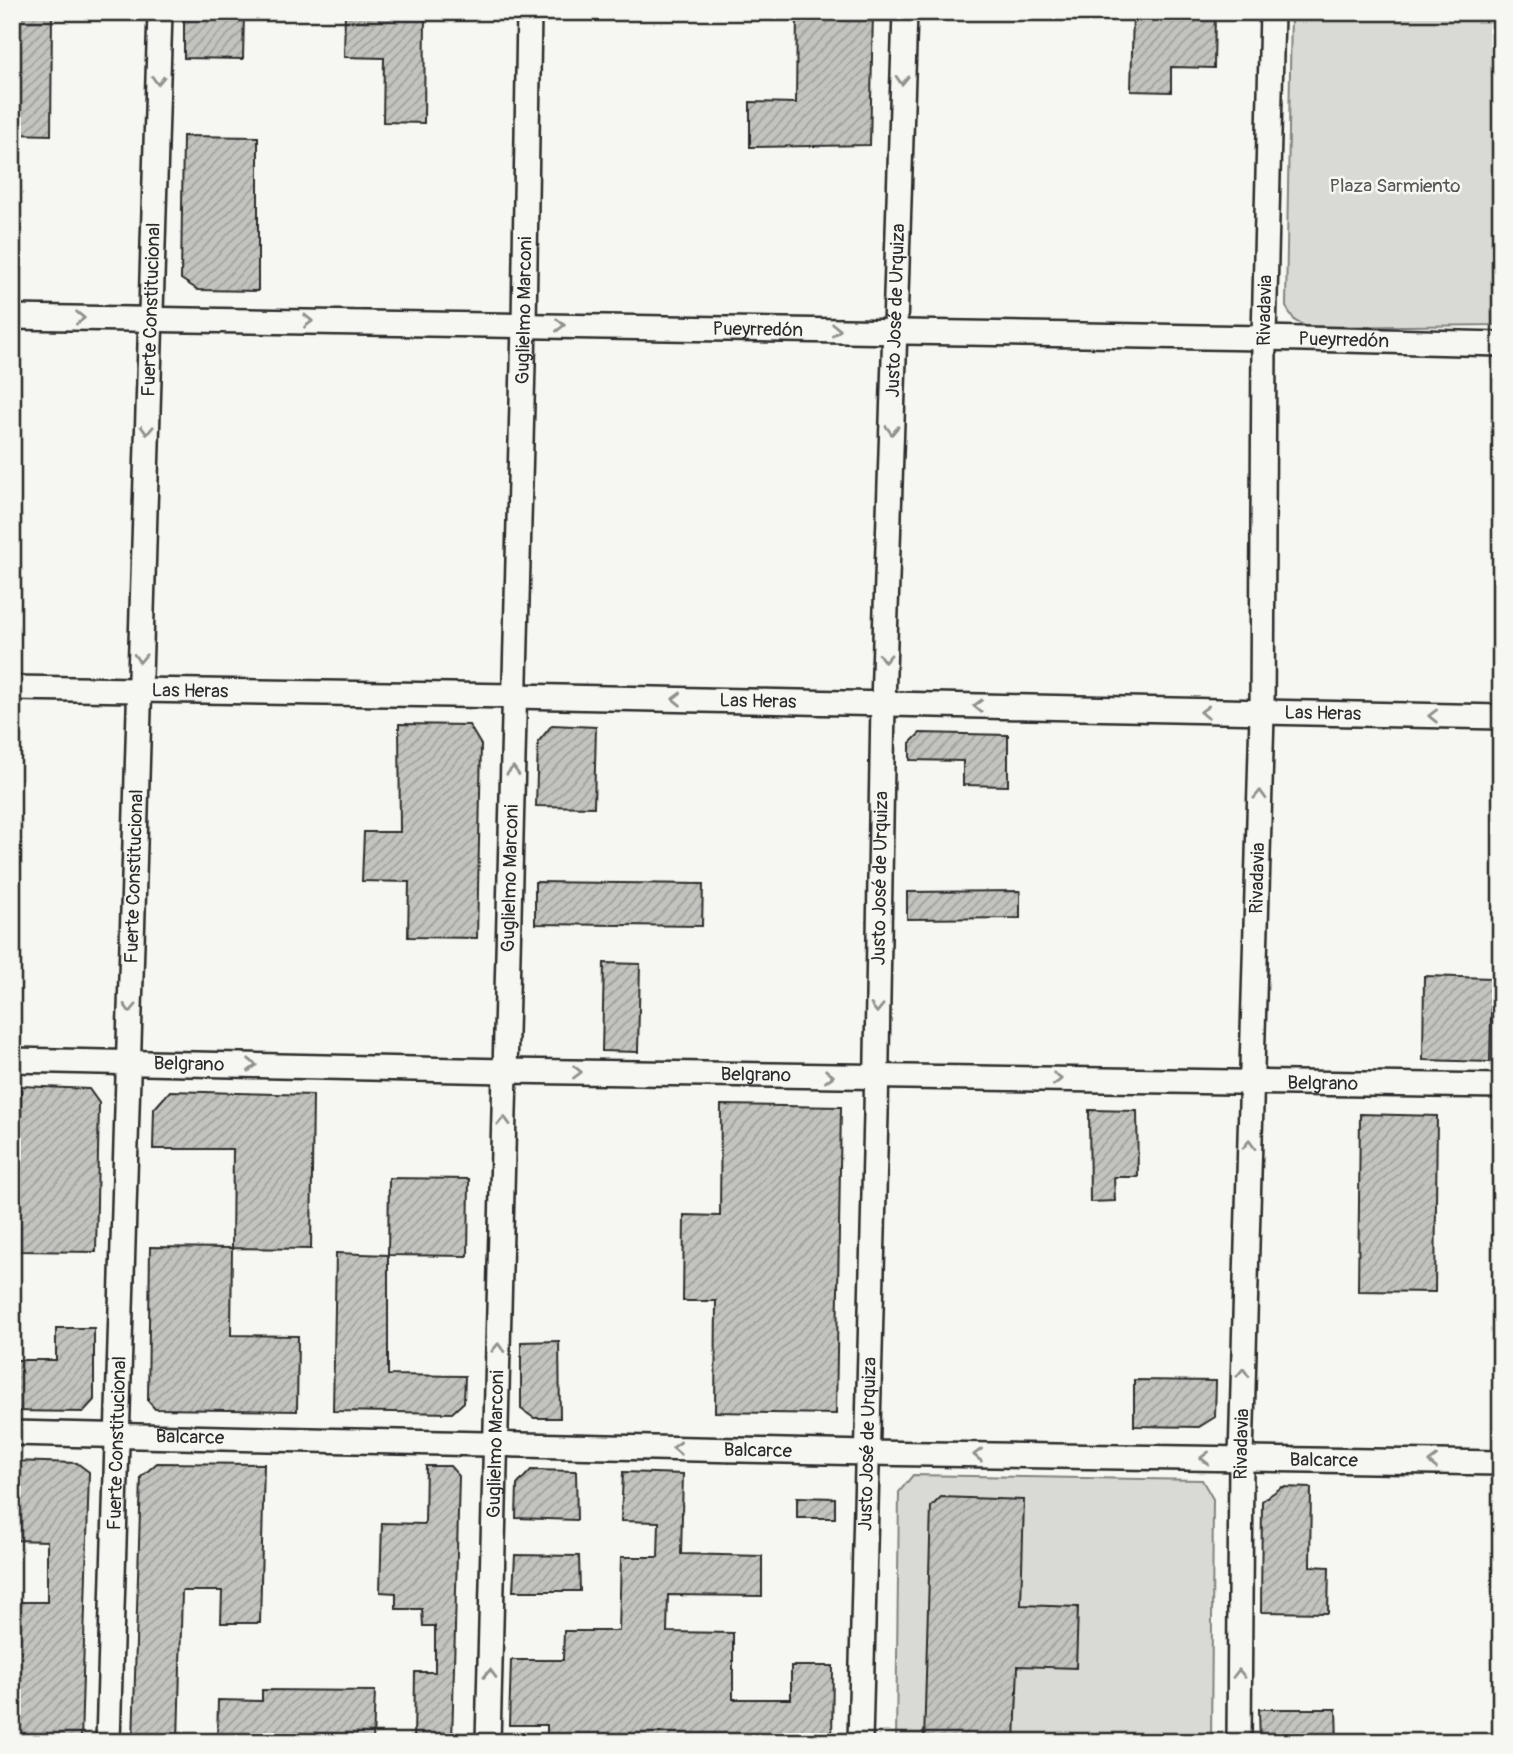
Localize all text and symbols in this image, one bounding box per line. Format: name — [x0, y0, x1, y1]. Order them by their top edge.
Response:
one-way arrow — [150, 75, 165, 86]
one-way arrow — [895, 75, 910, 86]
park label: Plaza Sarmiento — [1329, 174, 1461, 198]
street label: Fuerte Constitucional — [136, 222, 166, 397]
street label: Justo José de Urquiza — [881, 223, 910, 398]
street label: Guglielmo Marconi — [510, 236, 537, 385]
street label: Rivadavia — [1252, 274, 1278, 346]
one-way arrow — [76, 310, 86, 326]
one-way arrow — [303, 313, 314, 329]
one-way arrow — [555, 317, 566, 333]
street label: Pueyrredón — [712, 317, 803, 342]
one-way arrow — [831, 323, 842, 338]
street label: Pueyrredón — [1298, 327, 1389, 353]
one-way arrow — [884, 425, 899, 436]
one-way arrow — [139, 426, 155, 436]
one-way arrow — [133, 652, 148, 663]
one-way arrow — [877, 652, 892, 663]
street label: Las Heras — [151, 678, 229, 703]
street label: Las Heras — [719, 688, 797, 714]
one-way arrow — [671, 692, 682, 707]
one-way arrow — [972, 698, 982, 714]
street label: Las Heras — [1284, 700, 1362, 726]
one-way arrow — [1199, 705, 1210, 720]
one-way arrow — [1427, 708, 1437, 724]
one-way arrow — [505, 765, 520, 776]
street label: Fuerte Constitucional — [119, 789, 149, 964]
one-way arrow — [1252, 790, 1267, 801]
street label: Justo José de Urquiza — [867, 791, 894, 966]
street label: Guglielmo Marconi — [496, 804, 524, 953]
street label: Rivadavia — [1244, 842, 1270, 914]
one-way arrow — [122, 1003, 138, 1013]
one-way arrow — [869, 1003, 885, 1013]
street label: Belgrano — [153, 1051, 225, 1077]
one-way arrow — [247, 1057, 258, 1073]
street label: Belgrano — [720, 1062, 791, 1087]
one-way arrow — [572, 1064, 583, 1079]
one-way arrow — [824, 1069, 835, 1084]
one-way arrow — [1052, 1071, 1063, 1087]
street label: Belgrano — [1287, 1071, 1358, 1096]
one-way arrow — [496, 1115, 511, 1126]
one-way arrow — [1242, 1139, 1257, 1150]
one-way arrow — [490, 1342, 505, 1353]
street label: Fuerte Constitucional — [102, 1356, 132, 1531]
street label: Justo José de Urquiza — [853, 1357, 882, 1531]
one-way arrow — [1235, 1367, 1251, 1377]
street label: Guglielmo Marconi — [482, 1370, 509, 1518]
street label: Rivadavia — [1229, 1408, 1254, 1480]
street label: Balcarce — [155, 1424, 225, 1450]
street label: Balcarce — [723, 1438, 793, 1463]
one-way arrow — [671, 1440, 681, 1456]
one-way arrow — [972, 1447, 983, 1462]
street label: Balcarce — [1289, 1448, 1359, 1473]
one-way arrow — [1199, 1450, 1210, 1466]
one-way arrow — [1427, 1454, 1437, 1470]
one-way arrow — [482, 1668, 497, 1679]
one-way arrow — [1232, 1668, 1247, 1679]

